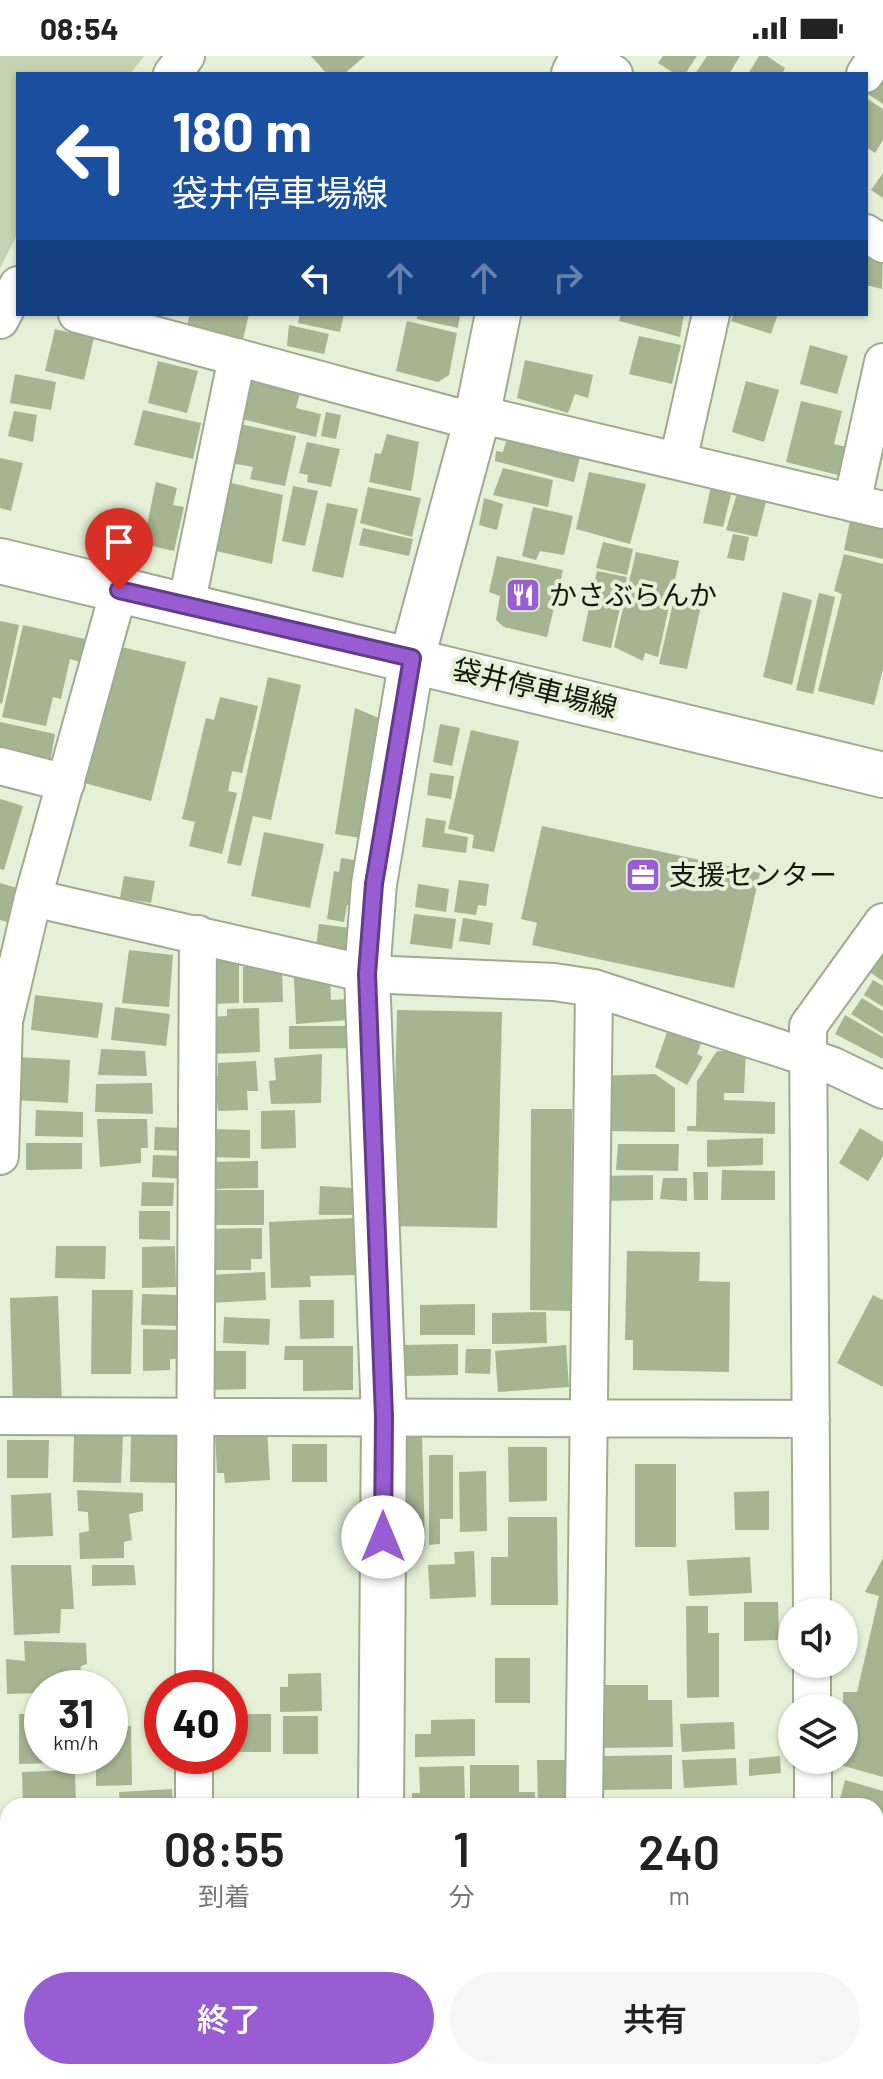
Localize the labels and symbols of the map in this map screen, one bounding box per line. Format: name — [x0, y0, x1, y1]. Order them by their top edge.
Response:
pin — [85, 508, 153, 590]
restaurant icon: かさぶらんか — [504, 576, 542, 614]
place label: かさぶらんか — [549, 577, 717, 611]
street label: 袋井停車場線 — [450, 650, 621, 724]
office icon: 支援センター — [624, 856, 662, 894]
place label: 支援センター — [669, 857, 837, 891]
position arrow — [341, 1495, 425, 1579]
speed limit sign: 40 — [144, 1670, 248, 1774]

